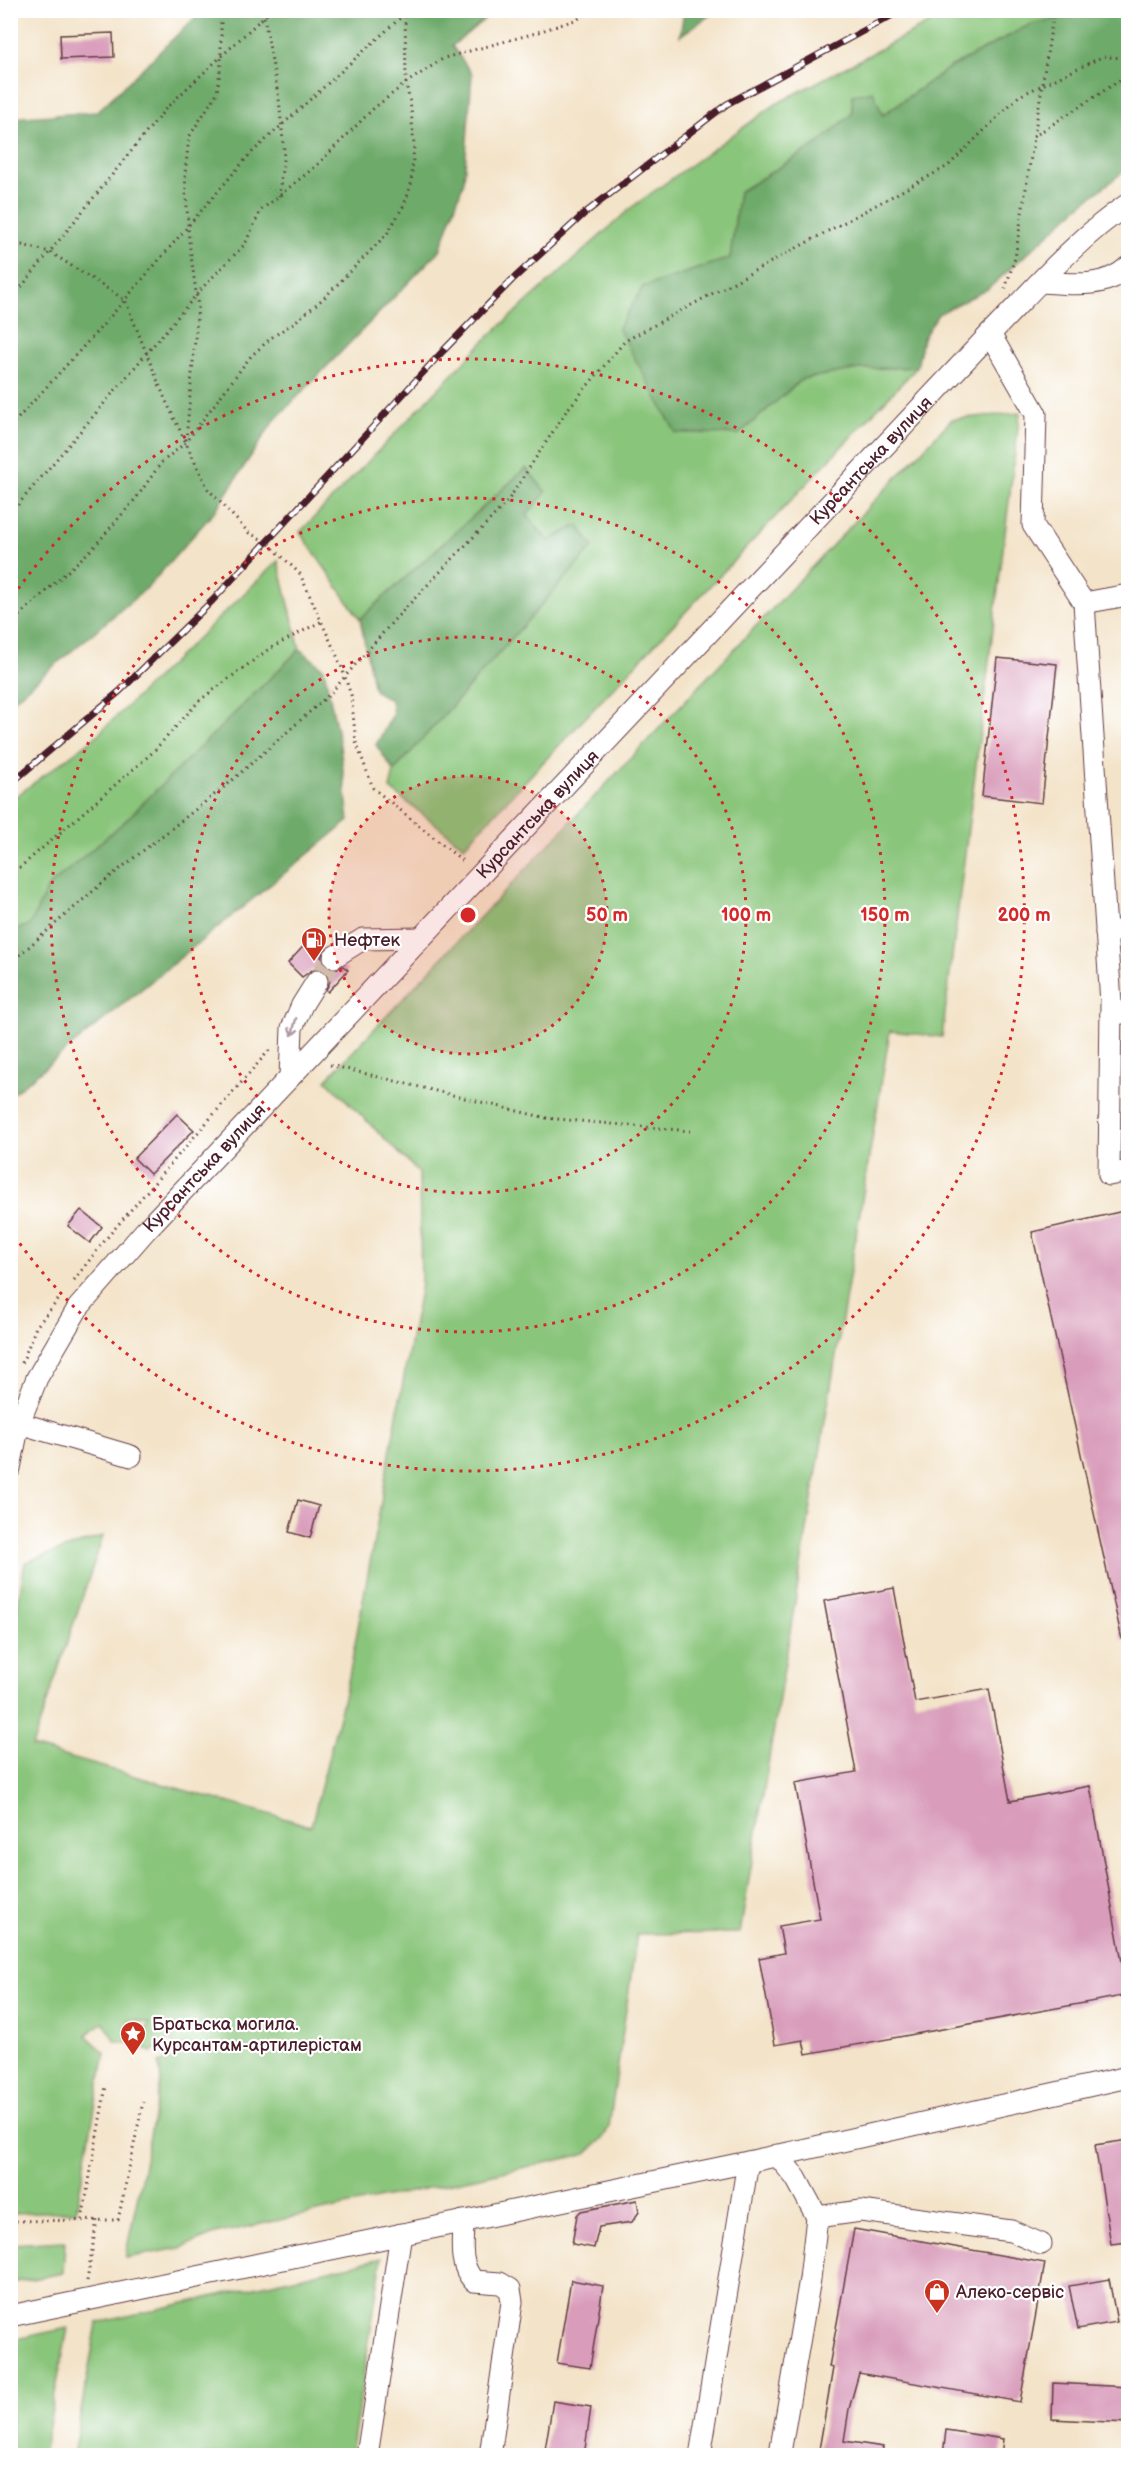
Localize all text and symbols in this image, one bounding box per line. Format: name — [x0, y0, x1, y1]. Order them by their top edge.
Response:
street label: Курсантська вулиця — [806, 392, 937, 530]
street label: Курсантська вулиця — [472, 746, 603, 883]
centre of rings — [458, 905, 478, 925]
text: 50 m — [586, 905, 628, 926]
text: 100 m — [721, 905, 771, 926]
text: 150 m — [860, 905, 910, 926]
text: 200 m — [997, 905, 1051, 926]
fuel station icon: Нефтек — [299, 925, 329, 963]
place label: Нефтек — [334, 930, 400, 951]
one-way arrow — [288, 1017, 300, 1036]
street label: Курсантська вулиця — [139, 1100, 270, 1237]
place label: Братьска могила. Курсантам-артилерістам — [152, 2014, 362, 2056]
place icon: Братьска могила. Курсантам-артилерістам — [118, 2019, 148, 2057]
shop icon: Алеко-сервіс — [922, 2277, 952, 2315]
place label: Алеко-сервіс — [955, 2282, 1064, 2303]

